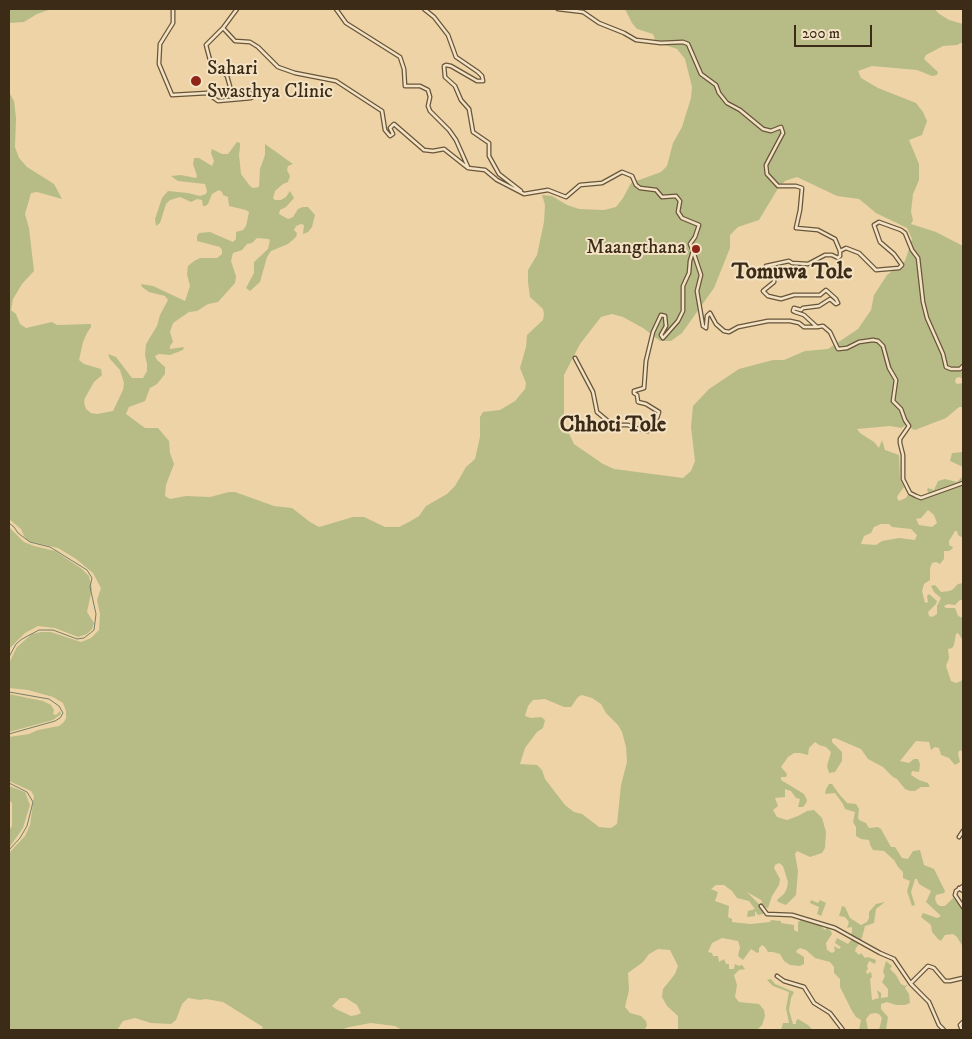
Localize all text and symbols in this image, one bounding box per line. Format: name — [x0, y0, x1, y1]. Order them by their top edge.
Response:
scale bar — [797, 15, 874, 47]
text: 200 m — [802, 24, 840, 43]
place label: Sahari Swasthya Clinic — [207, 58, 333, 105]
marker: Sahari Swasthya Clinic — [189, 74, 203, 88]
place label: Maangthana — [586, 237, 686, 261]
marker: Maangthana — [690, 243, 702, 255]
district label: Tomuwa Tole — [732, 260, 852, 286]
district label: Chhoti Tole — [560, 413, 666, 439]

